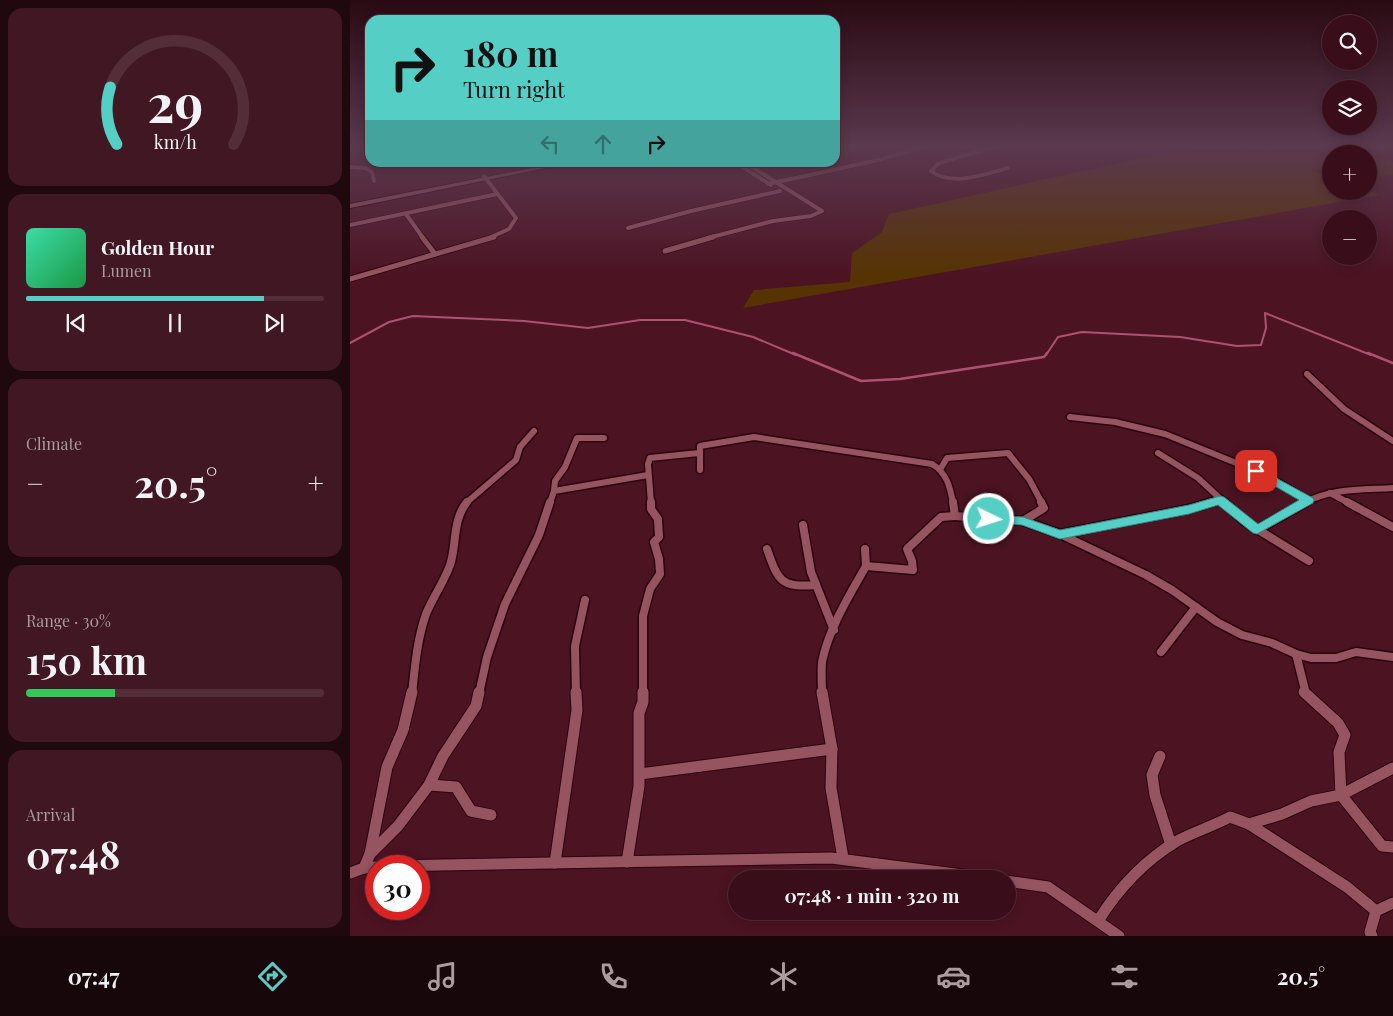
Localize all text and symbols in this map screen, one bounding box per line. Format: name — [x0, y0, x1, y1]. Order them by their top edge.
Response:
map controls — [1322, 15, 1377, 265]
button: search — [1322, 15, 1377, 70]
text: 180 m — [463, 29, 558, 76]
icon: right — [380, 35, 445, 100]
text: 29 — [147, 67, 203, 136]
text: Turn right — [463, 74, 565, 104]
button: layers — [1322, 80, 1377, 135]
text: km/h — [154, 130, 197, 153]
icon: left — [536, 130, 564, 158]
icon: ahead — [589, 130, 617, 158]
icon: right — [642, 130, 670, 158]
button: + — [1322, 145, 1377, 200]
button: − — [1322, 210, 1377, 265]
text: Golden Hour — [101, 234, 214, 260]
text: Lumen — [101, 260, 152, 281]
icon: previous — [62, 309, 90, 337]
icon: pause — [161, 309, 189, 337]
icon: next — [260, 309, 288, 337]
text: Climate — [26, 433, 82, 454]
pin — [1235, 450, 1277, 492]
text: 20.5° — [134, 457, 217, 508]
icon: arrive — [1242, 457, 1270, 485]
text: − — [26, 464, 44, 501]
text: + — [308, 464, 324, 501]
position arrow — [962, 492, 1014, 544]
text: Range · 30% — [26, 610, 111, 631]
text: 150 km — [26, 634, 147, 685]
text: Arrival — [26, 804, 75, 825]
text: 07:48 — [26, 828, 120, 879]
speed limit sign: 30 — [365, 855, 430, 920]
text: 07:48 · 1 min · 320 m — [785, 882, 959, 908]
icon: directions — [255, 959, 290, 994]
icon: music — [425, 959, 460, 994]
icon: phone — [596, 959, 631, 994]
icon: climate — [766, 959, 801, 994]
icon: car — [936, 959, 971, 994]
icon: filters — [1107, 959, 1142, 994]
text: 07:47 — [68, 961, 120, 991]
text: 20.5° — [1277, 961, 1325, 991]

